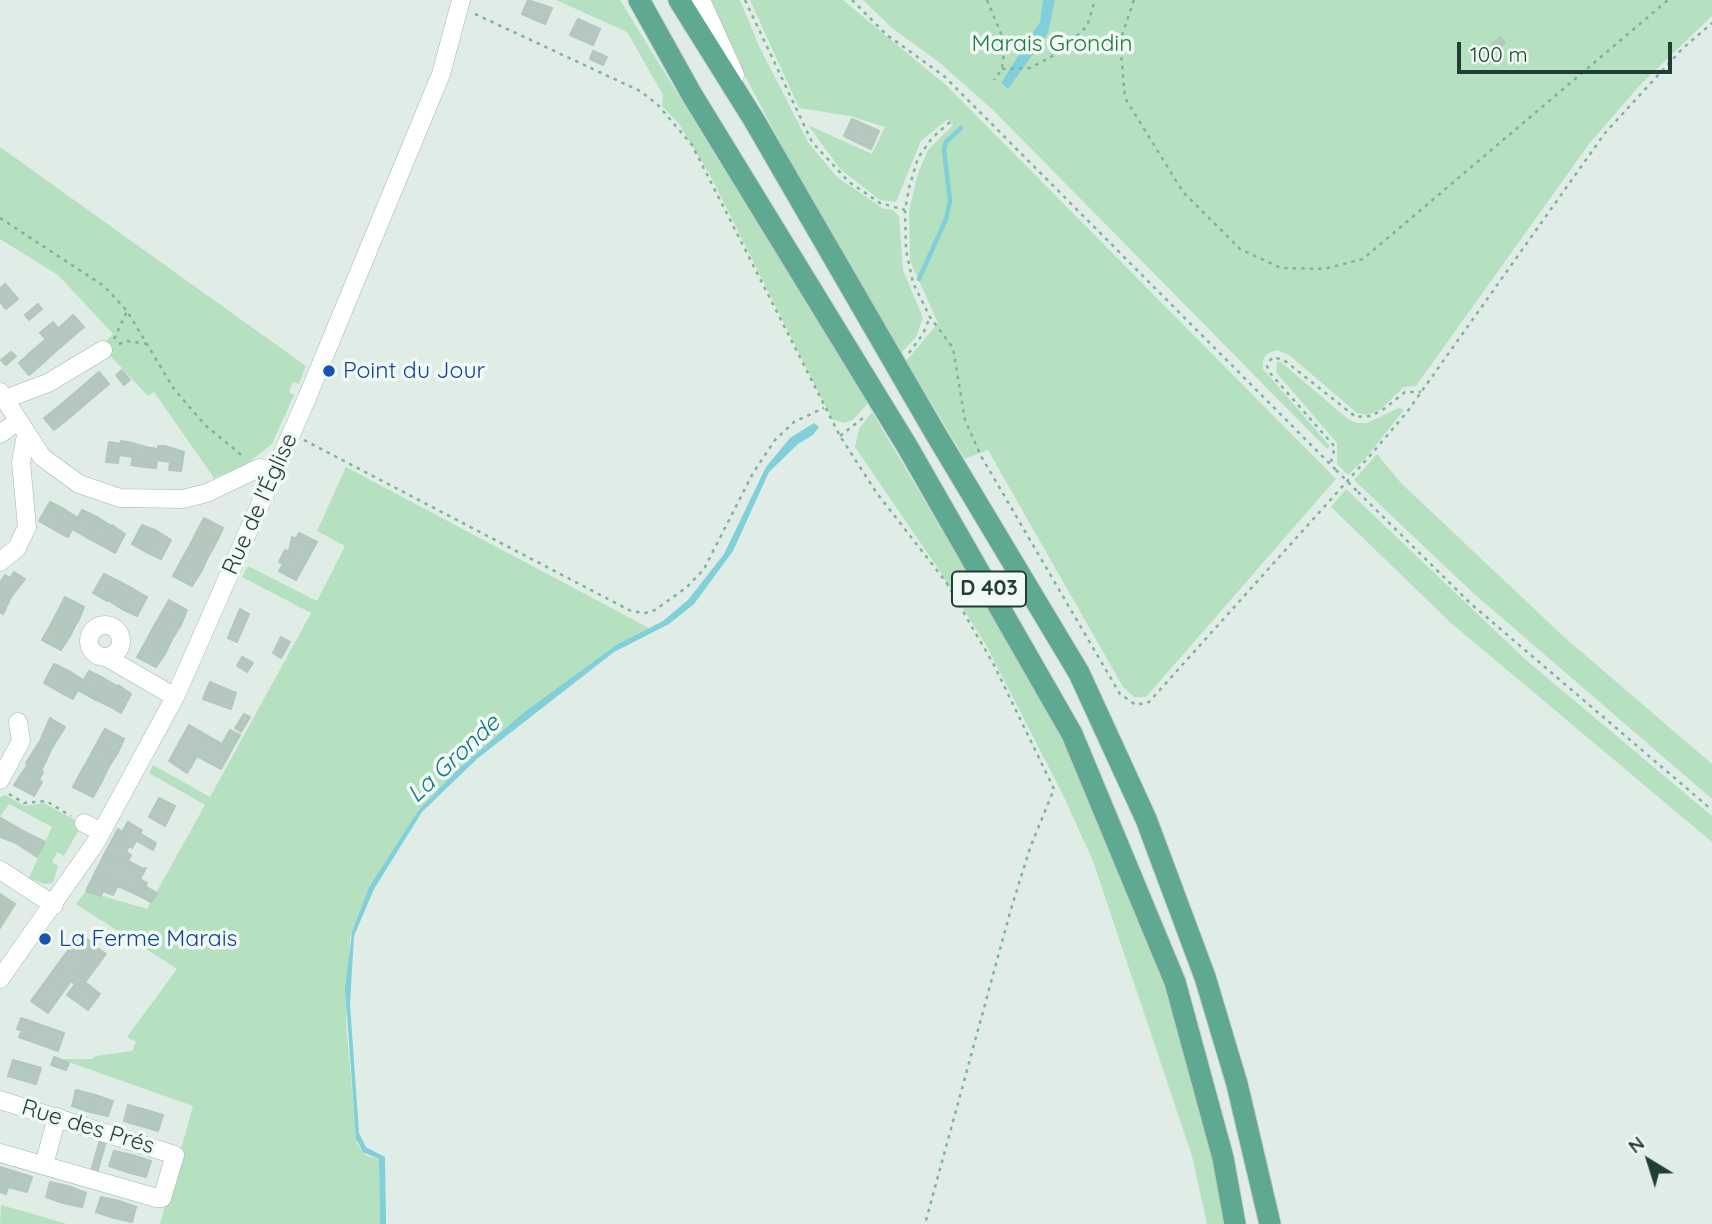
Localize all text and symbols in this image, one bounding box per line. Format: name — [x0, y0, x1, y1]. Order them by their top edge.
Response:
scale bar — [1460, 28, 1675, 72]
park label: Marais Grondin — [971, 30, 1133, 58]
text: 100 m — [1470, 41, 1528, 67]
place label: Point du Jour — [343, 357, 485, 385]
marker: Point du Jour — [321, 363, 337, 379]
street label: Rue de l'Église — [217, 429, 303, 579]
road number: D 403 — [952, 572, 1026, 606]
water label: La Gronde — [402, 709, 506, 809]
place label: La Ferme Marais — [59, 925, 237, 953]
marker: La Ferme Marais — [37, 931, 53, 947]
street label: Rue des Prés — [18, 1094, 158, 1160]
north arrow — [1614, 1126, 1684, 1196]
text: N — [1623, 1131, 1649, 1158]

